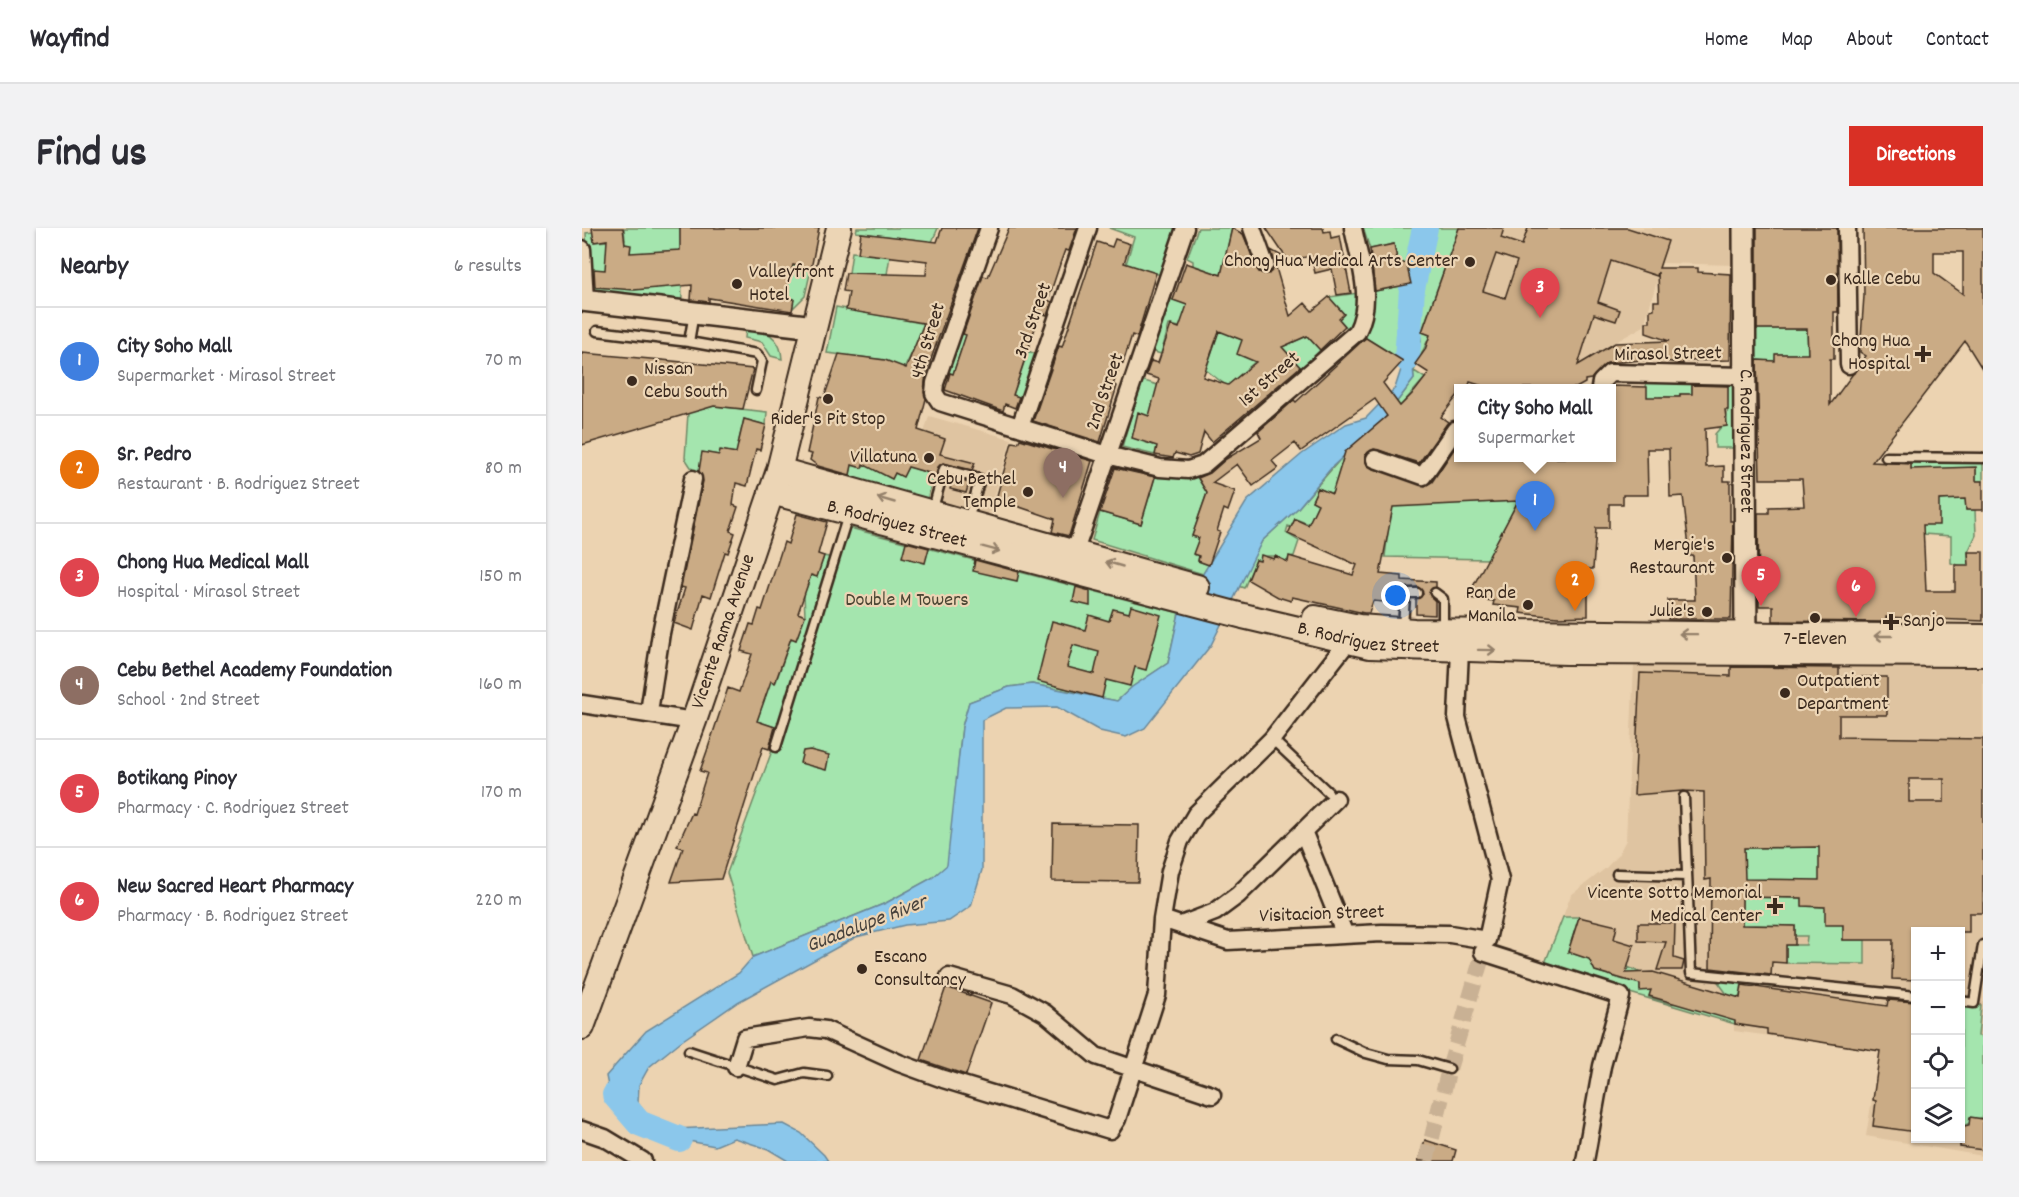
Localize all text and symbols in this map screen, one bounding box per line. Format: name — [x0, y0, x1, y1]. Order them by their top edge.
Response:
text: Wayfind — [30, 21, 110, 61]
text: Home — [1704, 26, 1748, 56]
text: Map — [1781, 26, 1813, 56]
text: About — [1846, 26, 1893, 56]
text: Contact — [1926, 26, 1989, 56]
text: Find us — [36, 126, 147, 186]
button: Directions — [1849, 126, 1983, 186]
place label: Chong Hua Medical Arts Center — [1224, 248, 1459, 276]
text: Nearby — [60, 249, 128, 286]
text: 6 results — [454, 253, 522, 281]
marker: Chong Hua Medical Arts Center — [1463, 255, 1477, 269]
place label: Valleyfront Hotel — [749, 259, 834, 310]
place label: Kalle Cebu — [1843, 266, 1920, 294]
pin: 3 — [1520, 268, 1560, 318]
marker: Kalle Cebu — [1824, 273, 1838, 287]
marker: Valleyfront Hotel — [730, 277, 744, 291]
street label: 3rd Street — [1008, 279, 1060, 363]
street label: 4th Street — [904, 300, 954, 382]
place label: Chong Hua Hospital — [1831, 328, 1911, 379]
text: City Soho Mall — [117, 332, 232, 363]
street label: Mirasol Street — [1614, 340, 1722, 370]
street label: 1st Street — [1233, 345, 1307, 415]
marker: Chong Hua Hospital — [1914, 345, 1932, 363]
text: 1 — [77, 347, 82, 375]
text: 70 m — [485, 347, 522, 375]
street label: 2nd Street — [1080, 349, 1132, 435]
place label: Nissan Cebu South — [644, 356, 727, 407]
text: Supermarket · Mirasol Street — [117, 363, 336, 391]
street label: C. Rodriguez Street — [1731, 369, 1759, 513]
marker: Nissan Cebu South — [625, 374, 639, 388]
popup — [1454, 384, 1616, 462]
marker: Rider's Pit Stop — [821, 392, 835, 406]
text: City Soho Mall — [1477, 394, 1593, 425]
place label: Rider's Pit Stop — [771, 406, 885, 434]
text: Supermarket — [1477, 425, 1575, 453]
text: Sr. Pedro — [117, 440, 192, 471]
place label: Villatuna — [850, 444, 918, 472]
pin: 4 — [1044, 448, 1082, 498]
marker: Villatuna — [922, 451, 936, 465]
text: 2 — [75, 455, 84, 483]
text: 80 m — [485, 455, 522, 483]
place label: Cebu Bethel Temple — [927, 466, 1016, 517]
text: Restaurant · B. Rodriguez Street — [117, 471, 360, 499]
pin: 1 — [1516, 482, 1554, 531]
marker: Cebu Bethel Temple — [1021, 485, 1035, 499]
street label: B. Rodriguez Street — [824, 493, 970, 557]
one-way arrow — [877, 494, 896, 505]
place label: Mergie's Restaurant — [1629, 532, 1715, 583]
one-way arrow — [981, 544, 1000, 556]
text: Chong Hua Medical Mall — [117, 548, 309, 579]
street label: Vicente Rama Avenue — [685, 551, 763, 713]
marker: Mergie's Restaurant — [1720, 551, 1734, 565]
pin: 5 — [1742, 556, 1780, 606]
one-way arrow — [1105, 557, 1124, 569]
pin: 2 — [1556, 562, 1594, 611]
text: 3 — [75, 563, 84, 591]
text: 150 m — [479, 563, 522, 591]
pin: 6 — [1836, 568, 1876, 617]
text: Hospital · Mirasol Street — [117, 579, 300, 607]
place label: Pan de Manila — [1466, 580, 1517, 631]
your location — [1381, 581, 1410, 610]
park label: Double M Towers — [845, 587, 969, 615]
marker: Pan de Manila — [1521, 598, 1535, 612]
place label: Julie's — [1650, 598, 1695, 626]
marker: Julie's — [1700, 605, 1714, 619]
place label: Sanjo — [1903, 608, 1945, 636]
marker: 7-Eleven — [1808, 611, 1822, 625]
street label: B. Rodriguez Street — [1294, 615, 1440, 662]
marker: Sanjo — [1884, 615, 1898, 629]
place label: 7-Eleven — [1783, 626, 1847, 654]
one-way arrow — [1678, 629, 1698, 640]
one-way arrow — [1873, 630, 1893, 642]
one-way arrow — [1476, 645, 1496, 656]
text: Cebu Bethel Academy Foundation — [117, 656, 392, 687]
place label: Outpatient Department — [1797, 668, 1889, 719]
text: 4 — [75, 671, 84, 699]
text: 160 m — [479, 671, 522, 699]
marker: Outpatient Department — [1778, 686, 1792, 700]
text: School · 2nd Street — [117, 687, 260, 715]
text: Botikang Pinoy — [117, 764, 236, 795]
text: 5 — [75, 779, 84, 807]
text: 170 m — [481, 779, 522, 807]
text: Pharmacy · C. Rodriguez Street — [117, 795, 349, 823]
text: New Sacred Heart Pharmacy — [117, 872, 353, 903]
place label: Vicente Sotto Memorial Medical Center — [1588, 880, 1763, 931]
text: 6 — [75, 887, 84, 915]
text: 220 m — [475, 887, 522, 915]
water label: Guadalupe River — [802, 887, 934, 962]
marker: Vicente Sotto Memorial Medical Center — [1766, 897, 1784, 915]
street label: Visitacion Street — [1259, 899, 1385, 931]
text: Pharmacy · B. Rodriguez Street — [117, 903, 348, 931]
map controls — [1911, 927, 1965, 1143]
button: + — [1911, 927, 1965, 981]
place label: Escano Consultancy — [874, 944, 967, 995]
marker: Escano Consultancy — [855, 962, 869, 976]
button: − — [1911, 981, 1965, 1035]
button: locate — [1911, 1035, 1965, 1089]
button: layers — [1911, 1089, 1965, 1143]

